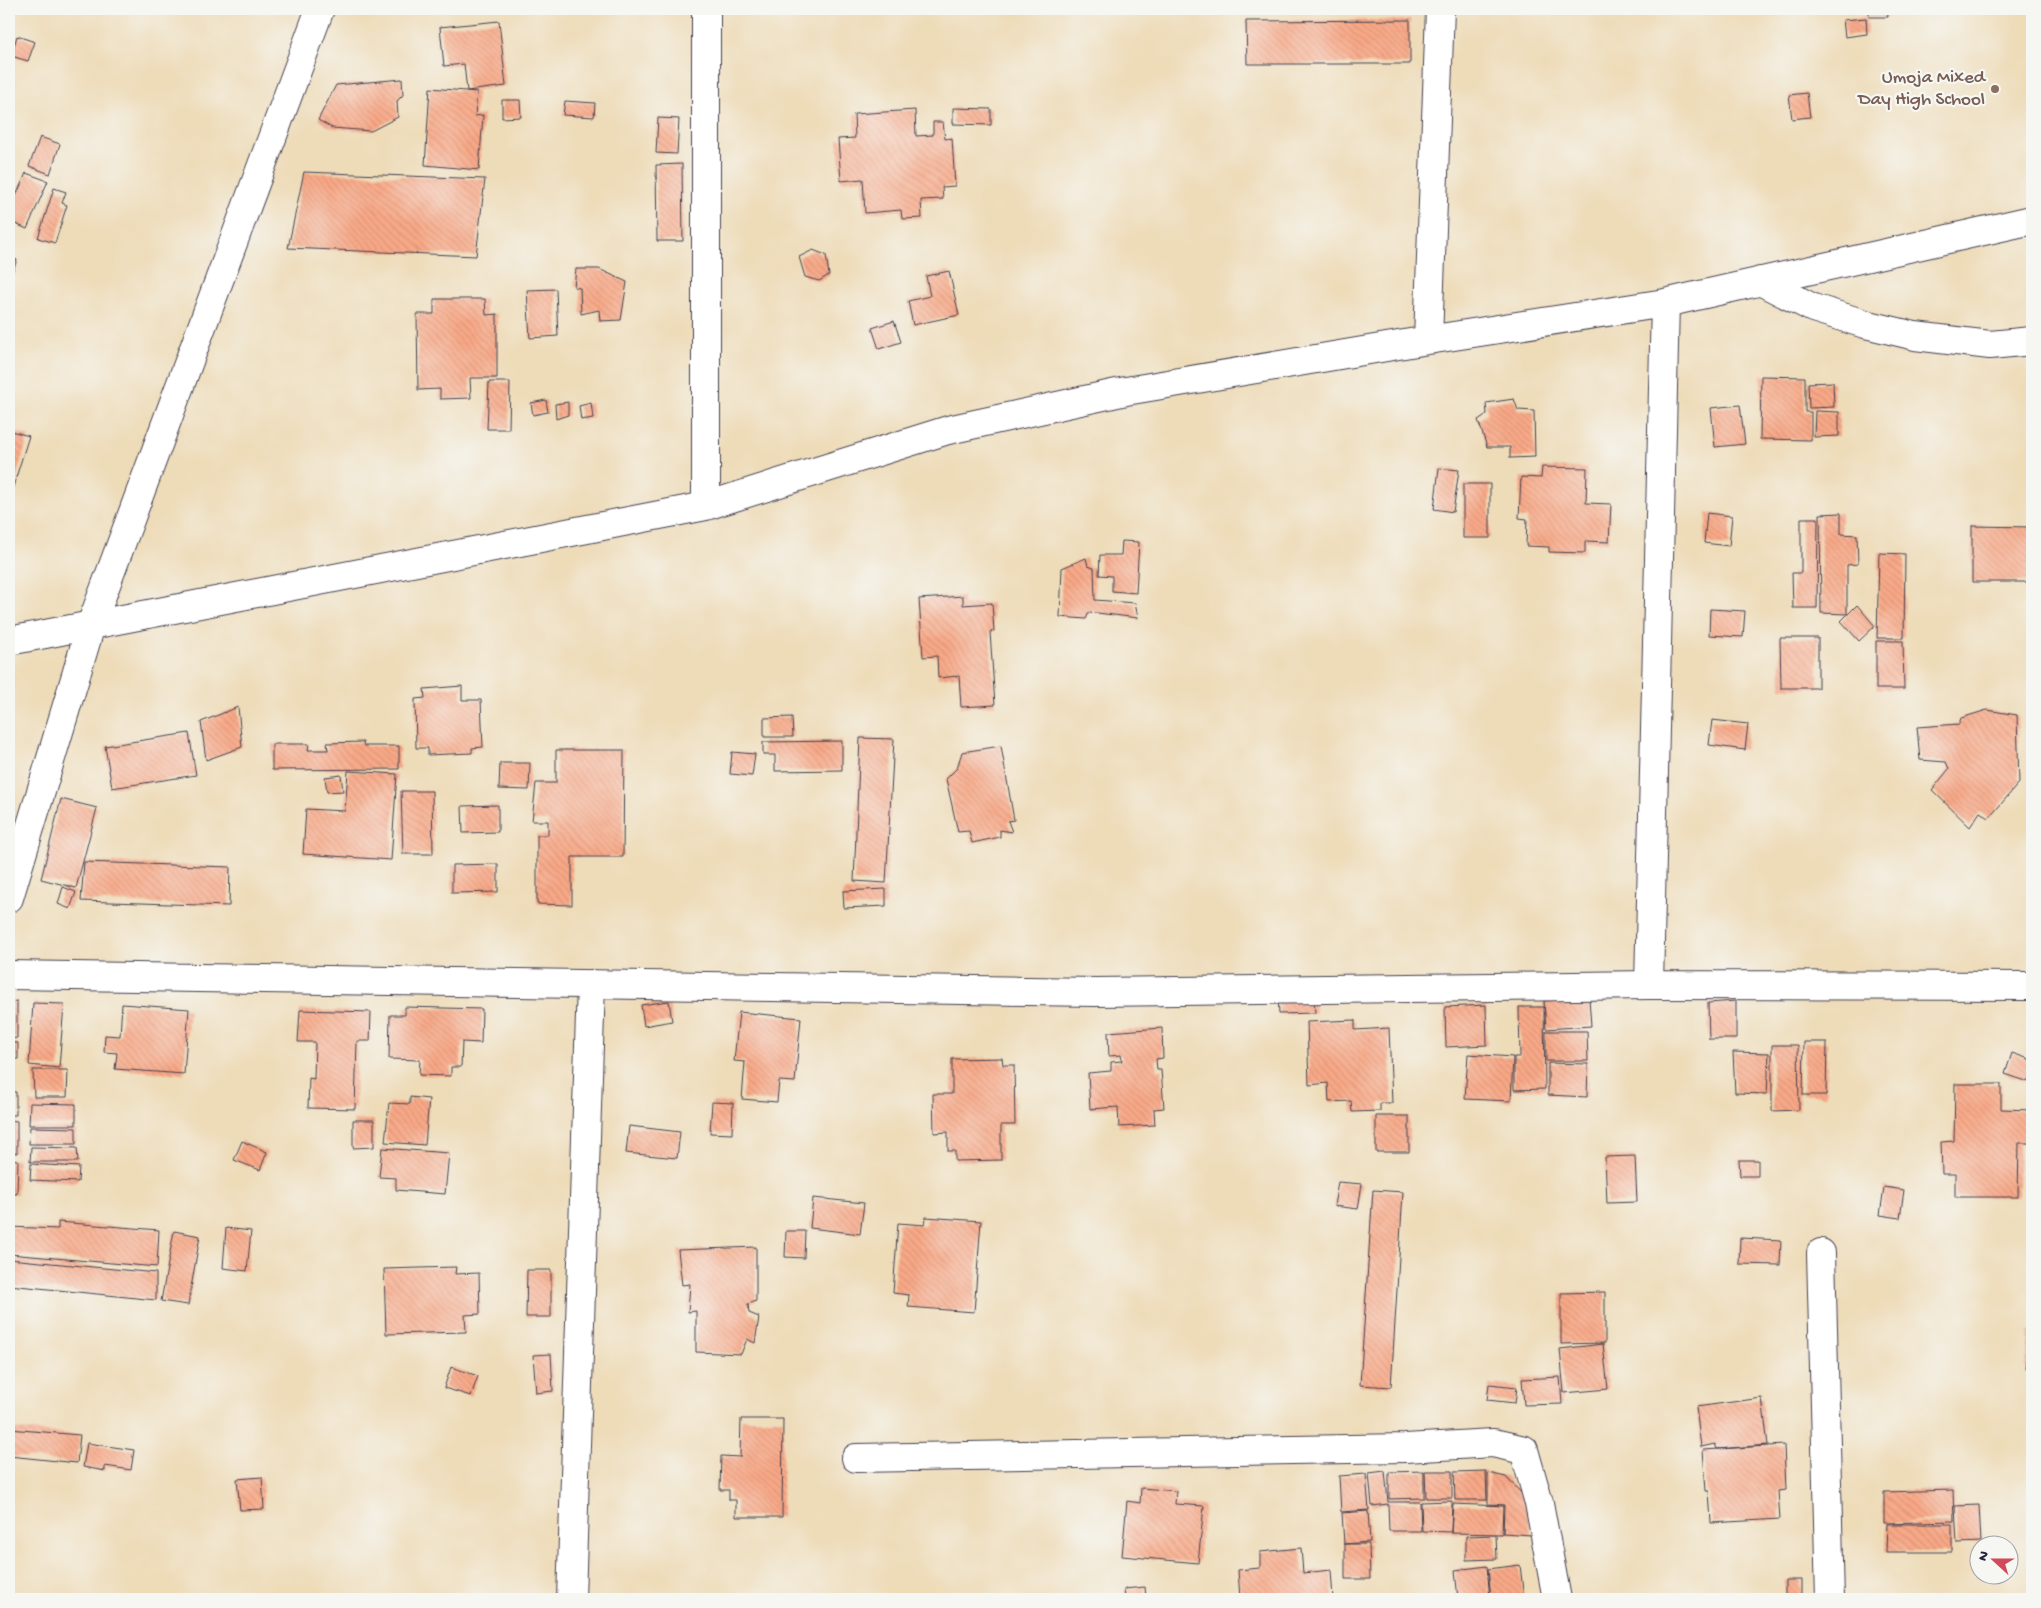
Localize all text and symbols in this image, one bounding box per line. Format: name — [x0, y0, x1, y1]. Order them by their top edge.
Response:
place label: Umoja Mixed Day High School — [1856, 67, 1987, 112]
marker: Umoja Mixed Day High School — [1989, 83, 2001, 95]
north arrow — [1968, 1536, 2018, 1586]
text: N — [1975, 1549, 1994, 1564]

